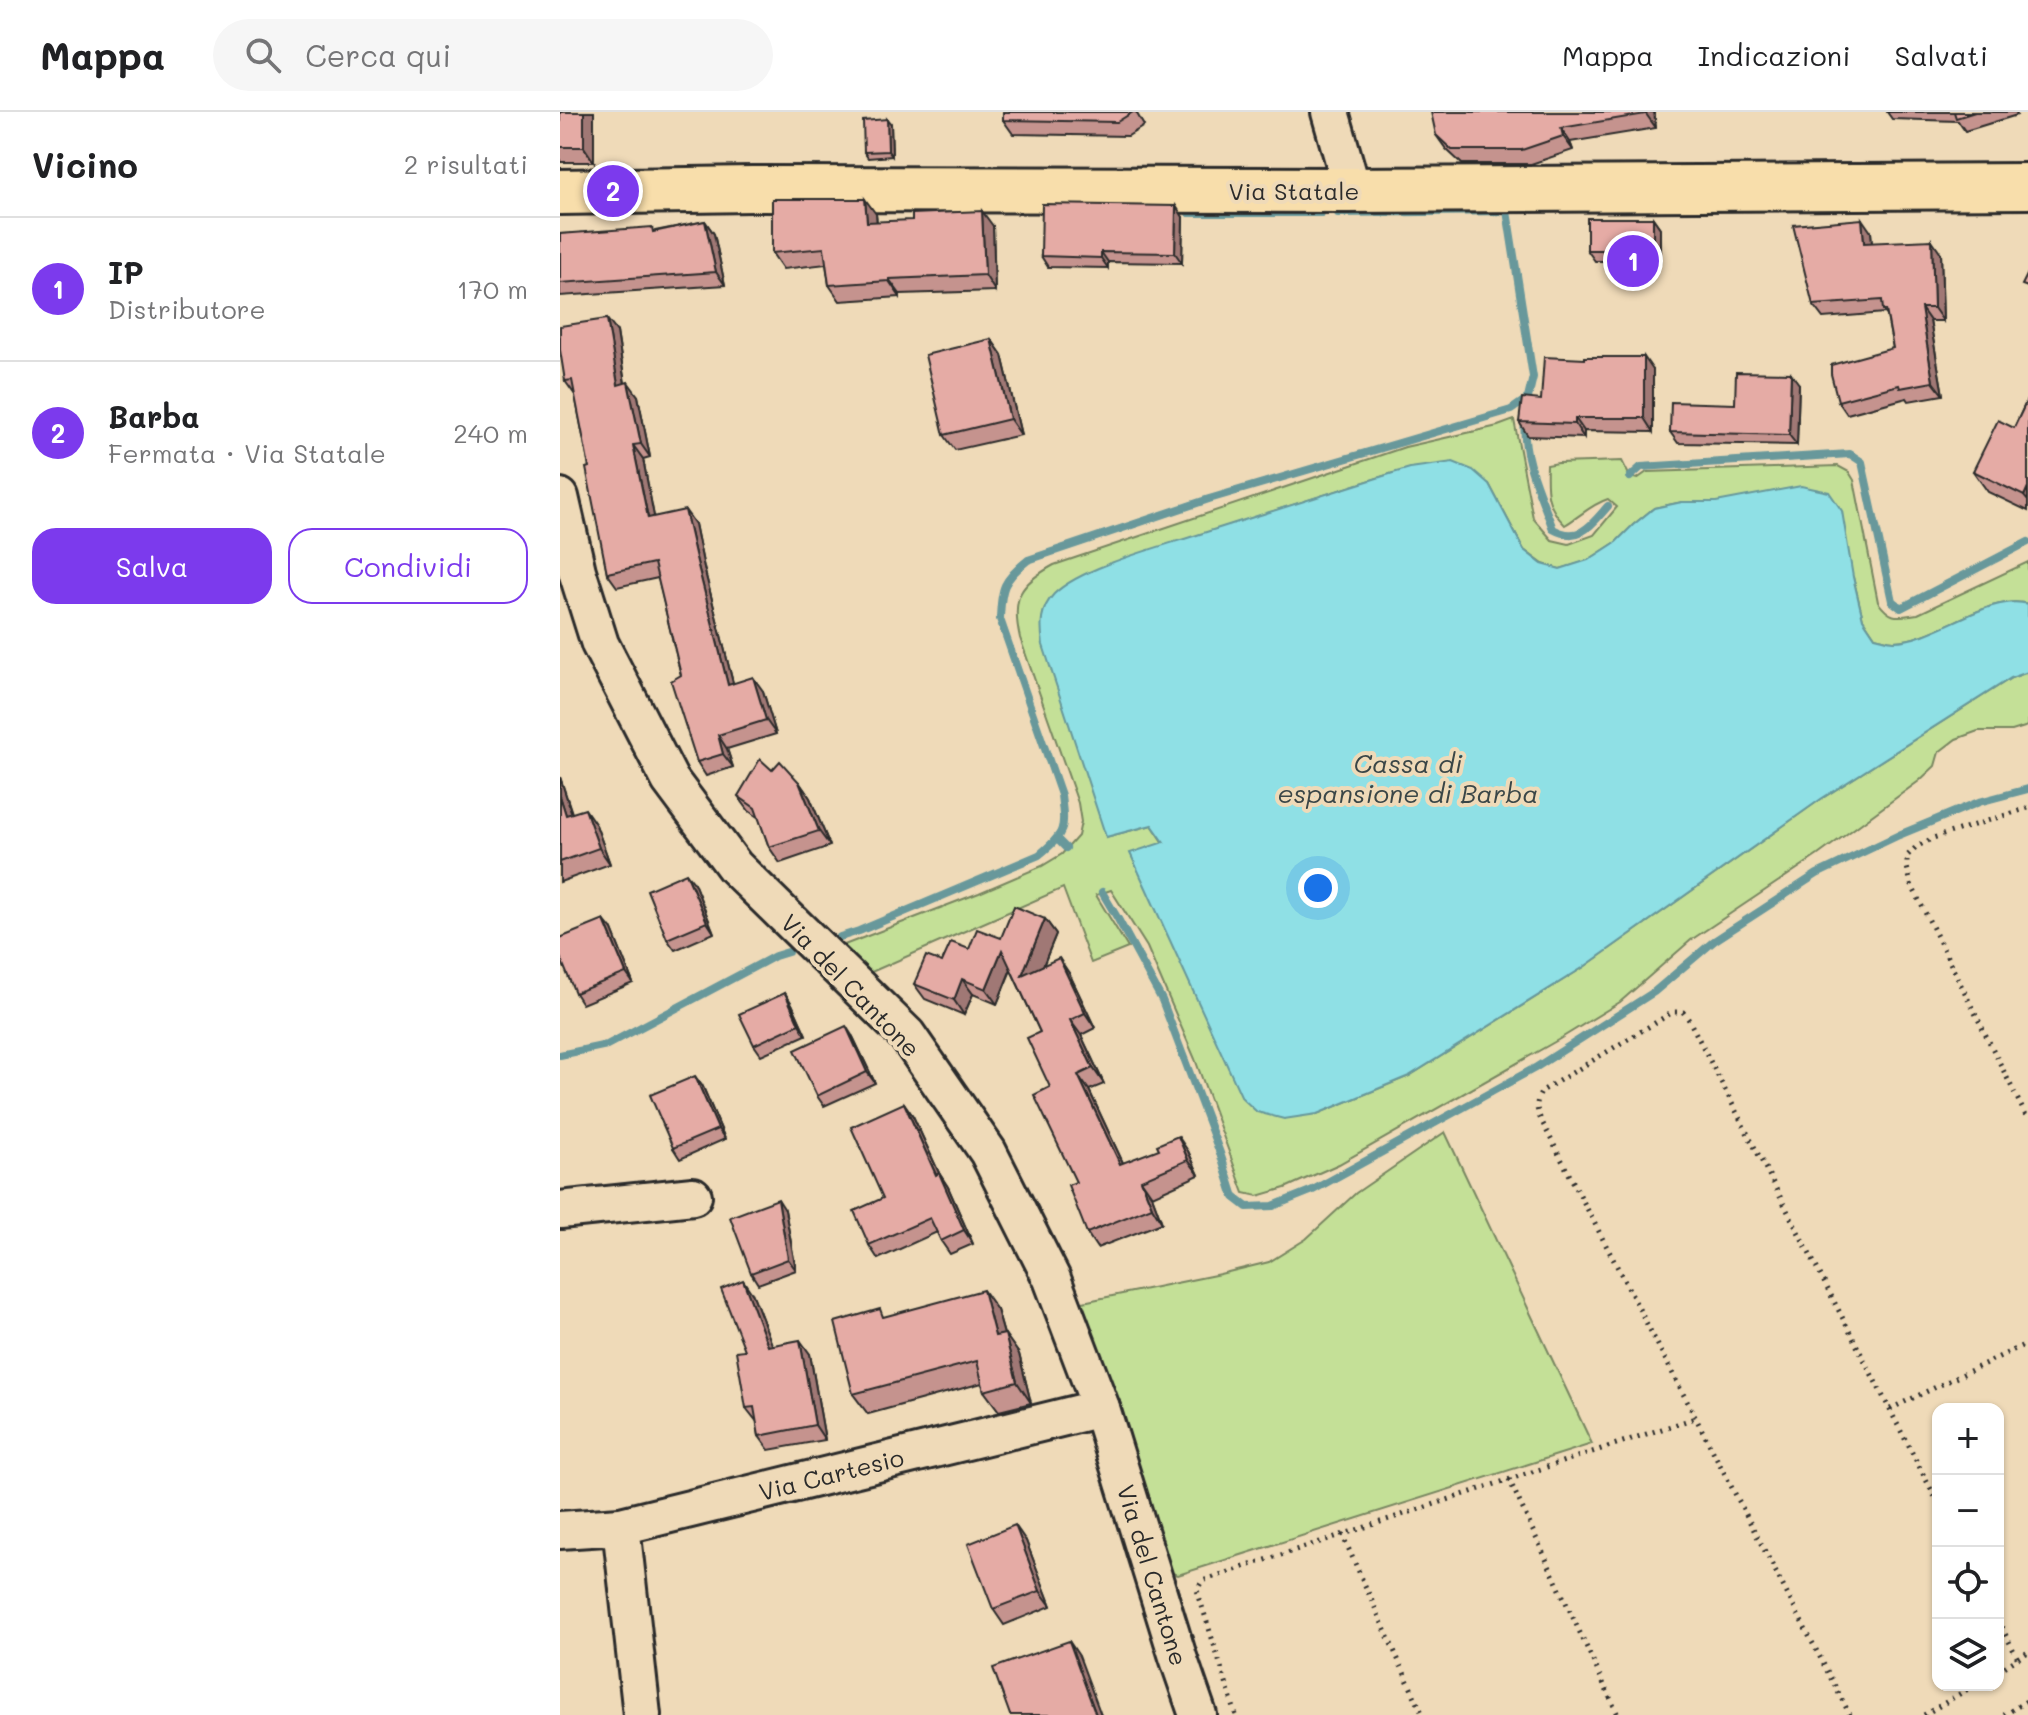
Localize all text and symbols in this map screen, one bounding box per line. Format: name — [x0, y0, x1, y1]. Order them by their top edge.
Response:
search box — [213, 19, 773, 91]
text: Mappa — [40, 30, 165, 80]
icon: search — [241, 33, 285, 77]
text: Cerca qui — [305, 35, 451, 75]
text: Mappa — [1562, 37, 1654, 73]
text: Indicazioni — [1698, 37, 1851, 73]
text: Salvati — [1895, 37, 1988, 73]
text: Vicino — [32, 142, 138, 187]
text: 2 risultati — [404, 147, 528, 181]
pin: 2 — [587, 161, 639, 221]
street label: Via Statale — [1229, 175, 1359, 206]
pin: 1 — [1607, 231, 1659, 291]
text: IP — [108, 252, 144, 292]
text: 1 — [52, 272, 64, 306]
text: 170 m — [457, 272, 528, 306]
text: Distributore — [108, 292, 266, 326]
text: Barba — [108, 396, 200, 436]
text: 2 — [51, 416, 65, 450]
text: 240 m — [453, 416, 528, 450]
text: Fermata · Via Statale — [108, 436, 386, 470]
button: Salva — [32, 528, 272, 604]
button: Condividi — [288, 528, 528, 604]
water label: Cassa di espansione di Barba — [1277, 746, 1539, 810]
your location — [1298, 868, 1338, 908]
street label: Via del Cantone — [775, 907, 927, 1063]
map controls — [1932, 1403, 2004, 1691]
button: + — [1932, 1403, 2004, 1475]
street label: Via Cartesio — [755, 1441, 907, 1507]
button: − — [1932, 1475, 2004, 1547]
street label: Via del Cantone — [1111, 1481, 1195, 1669]
button: locate — [1932, 1547, 2004, 1619]
button: layers — [1932, 1619, 2004, 1691]

